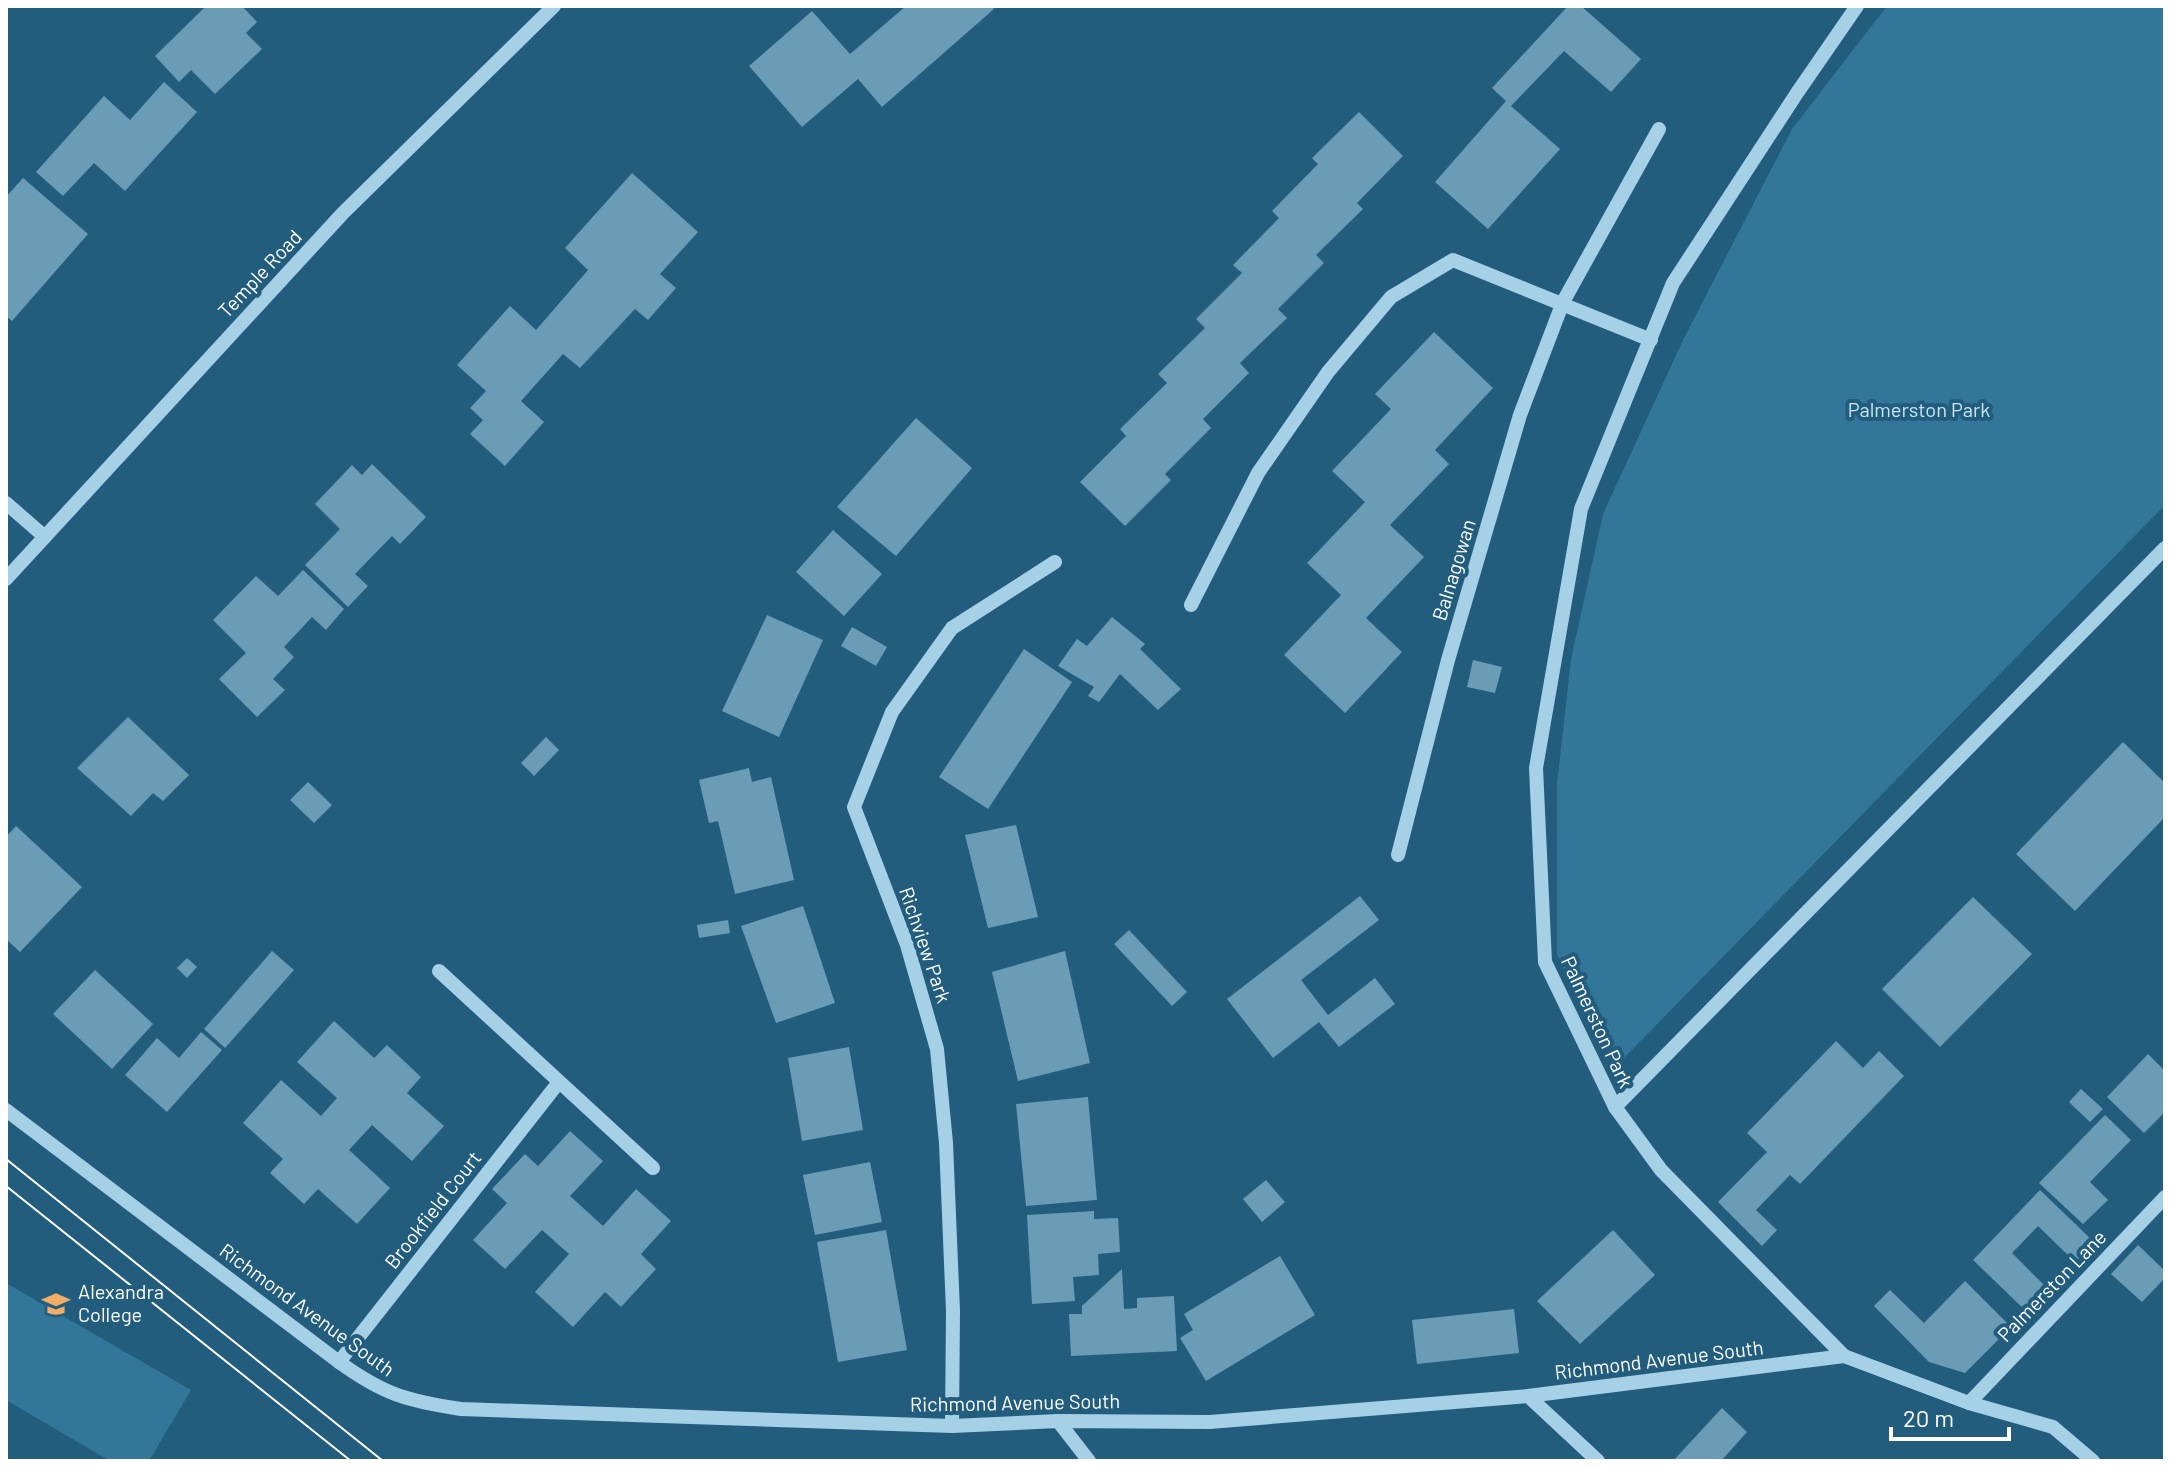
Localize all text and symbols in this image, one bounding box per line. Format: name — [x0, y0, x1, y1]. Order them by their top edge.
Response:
street label: Temple Road — [212, 224, 306, 322]
park label: Palmerston Park — [1848, 397, 1990, 421]
street label: Balnagowan — [1426, 516, 1480, 623]
street label: Richview Park — [895, 884, 957, 1006]
street label: Palmerston Park — [1557, 952, 1639, 1091]
street label: Brookfield Court — [379, 1146, 486, 1273]
street label: Palmerston Lane — [1992, 1224, 2111, 1346]
street label: Richmond Avenue South — [215, 1238, 400, 1381]
place label: Alexandra College — [78, 1279, 164, 1326]
school or university icon: Alexandra College — [41, 1289, 71, 1319]
street label: Richmond Avenue South — [1553, 1334, 1765, 1384]
street label: Richmond Avenue South — [910, 1388, 1120, 1416]
scale bar — [1891, 1391, 2009, 1441]
text: 20 m — [1903, 1403, 1954, 1432]

